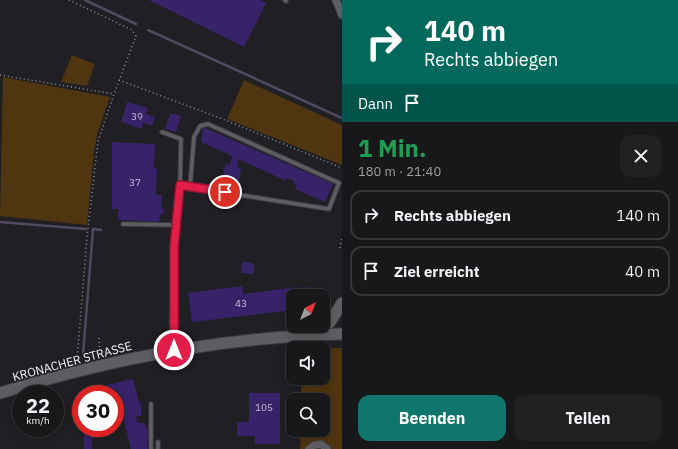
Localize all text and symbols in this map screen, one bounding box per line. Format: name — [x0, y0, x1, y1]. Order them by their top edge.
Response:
text: 140 m — [424, 12, 506, 49]
icon: right — [358, 16, 410, 68]
text: Rechts abbiegen — [424, 48, 558, 71]
icon: arrive — [401, 92, 423, 114]
text: Dann — [358, 94, 393, 113]
house number: 39 — [131, 110, 143, 123]
text: 1 Min. — [358, 132, 426, 164]
button: close — [620, 135, 662, 177]
text: 180 m · 21:40 — [358, 163, 441, 180]
pin — [208, 175, 242, 209]
house number: 37 — [129, 176, 141, 189]
icon: arrive — [214, 181, 236, 203]
icon: right — [360, 204, 382, 226]
text: Rechts abbiegen — [394, 206, 511, 225]
text: 140 m — [616, 206, 660, 225]
icon: arrive — [360, 260, 382, 282]
text: Ziel erreicht — [394, 262, 480, 281]
text: 40 m — [625, 262, 660, 281]
north arrow — [286, 289, 330, 333]
map controls — [286, 289, 330, 437]
house number: 43 — [235, 297, 247, 310]
position arrow — [153, 329, 195, 371]
street label: KRONACHER STRASSE — [11, 338, 133, 384]
button: sound — [286, 341, 330, 385]
speed limit sign: 30 — [72, 385, 124, 437]
text: 22 — [26, 392, 50, 419]
button: search — [286, 393, 330, 437]
button: Beenden — [358, 395, 506, 441]
button: Teilen — [514, 395, 662, 441]
house number: 105 — [255, 401, 273, 414]
text: km/h — [26, 414, 50, 427]

